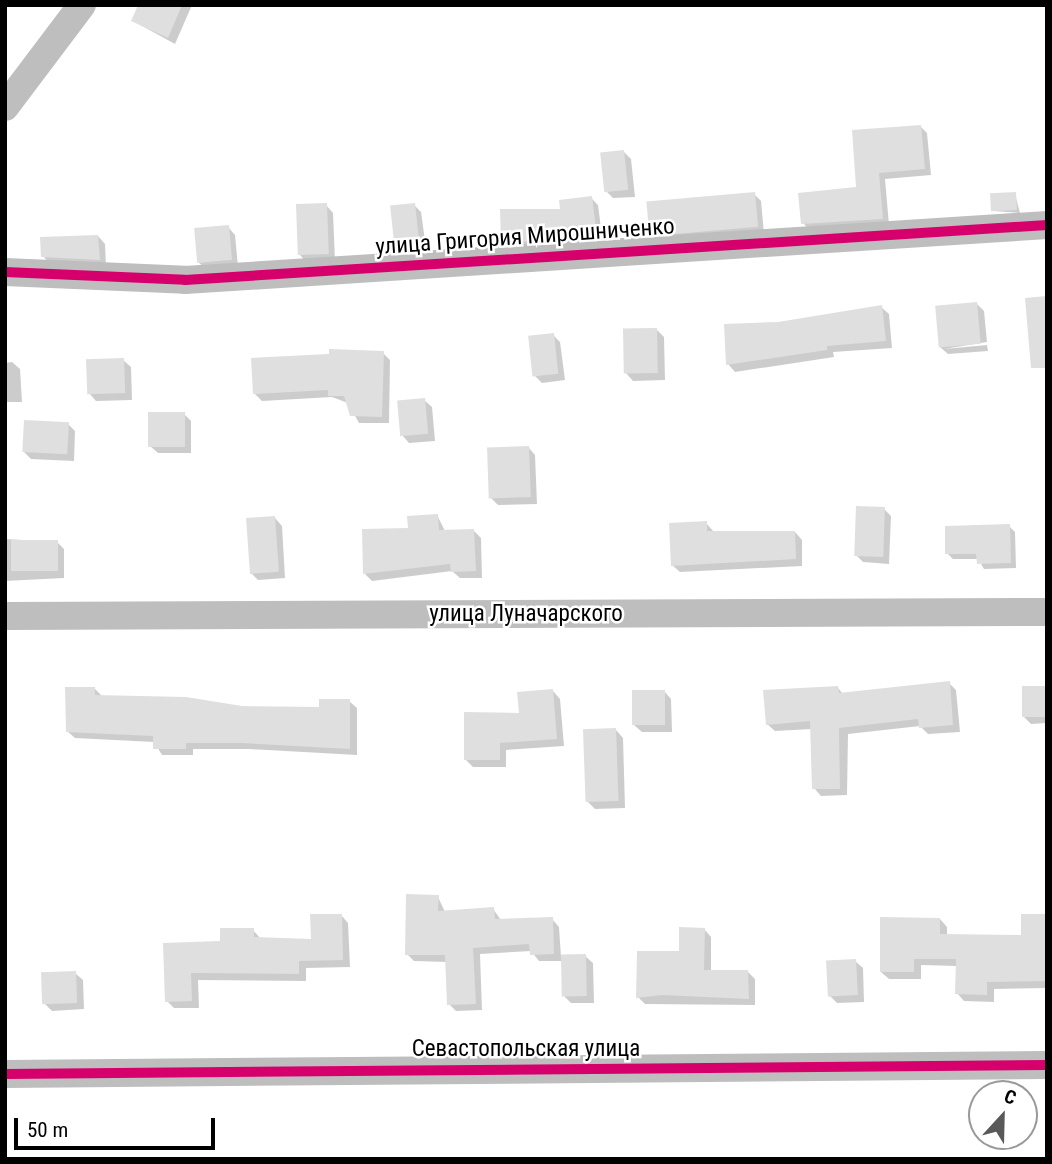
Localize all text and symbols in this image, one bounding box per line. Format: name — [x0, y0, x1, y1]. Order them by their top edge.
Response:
street label: улица Григория Мирошниченко — [375, 213, 675, 261]
street label: улица Луначарского — [429, 600, 623, 628]
street label: Севастопольская улица — [412, 1035, 640, 1063]
north arrow — [968, 1080, 1038, 1150]
text: С — [1001, 1084, 1020, 1110]
scale bar — [18, 1104, 219, 1148]
text: 50 m — [27, 1118, 68, 1142]

